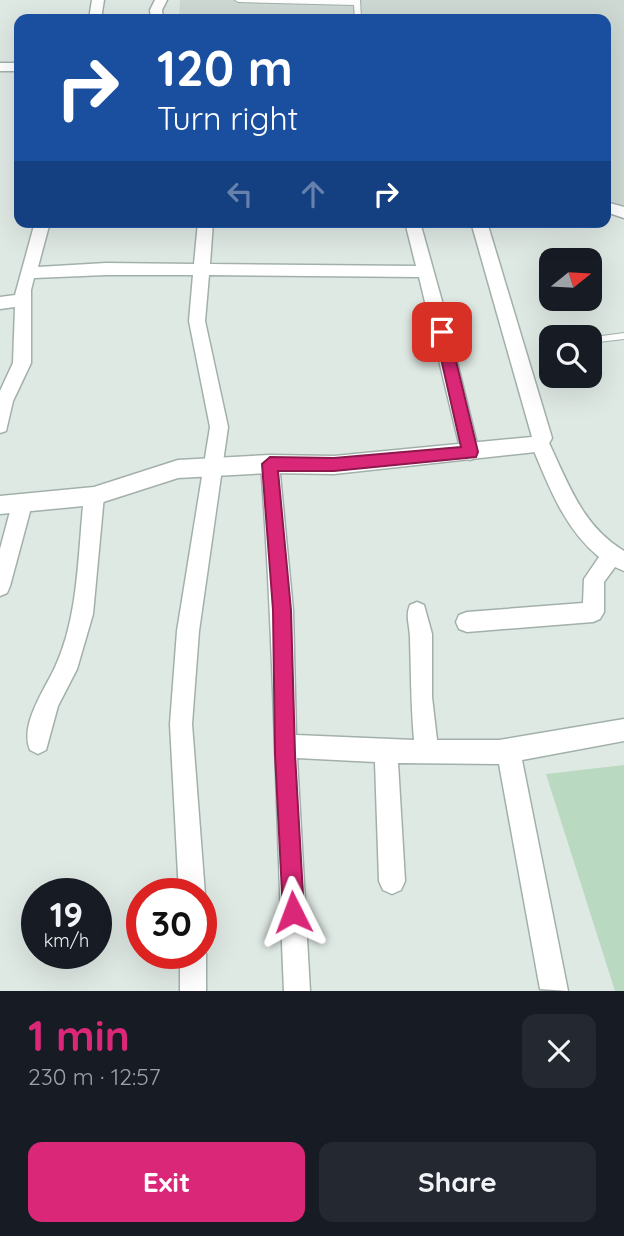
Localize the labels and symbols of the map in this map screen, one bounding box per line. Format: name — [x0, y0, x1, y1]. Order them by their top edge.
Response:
north arrow — [539, 248, 602, 312]
pin — [412, 302, 472, 362]
position arrow — [256, 875, 330, 949]
speed limit sign: 30 — [126, 878, 217, 969]

